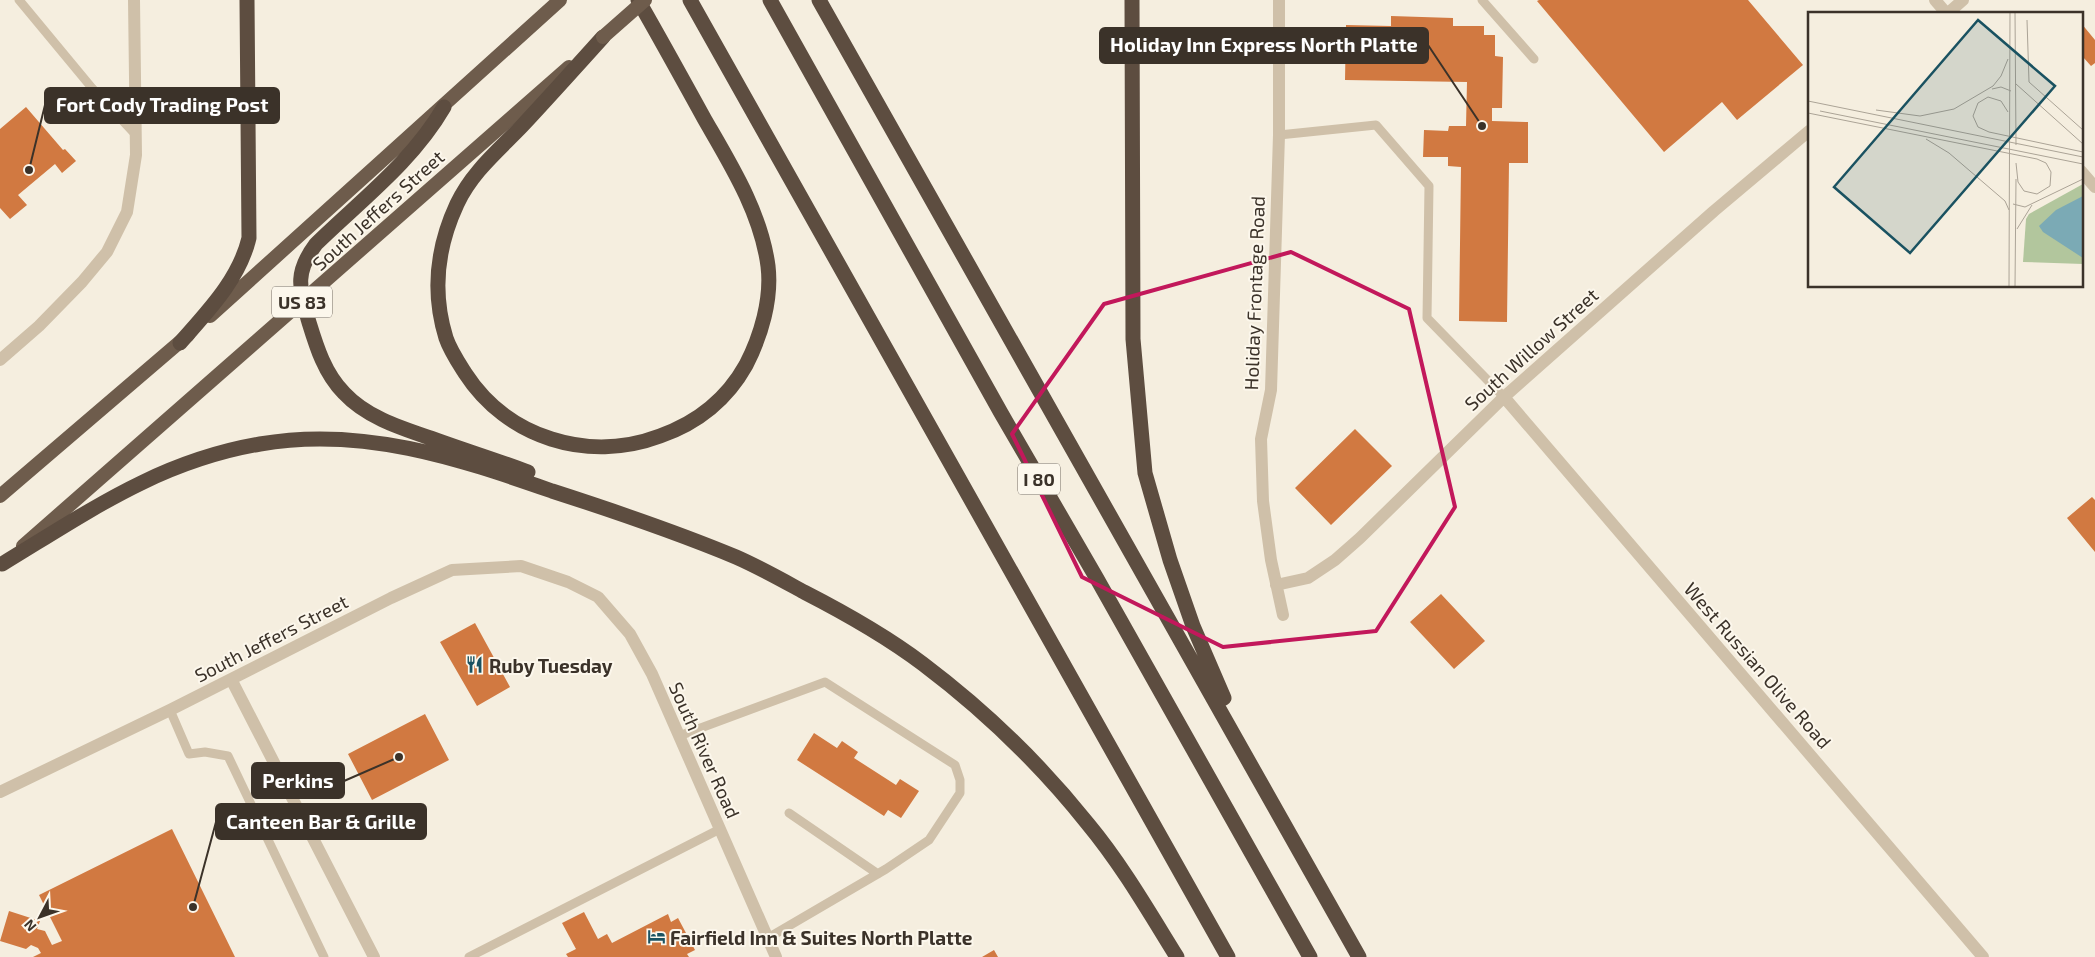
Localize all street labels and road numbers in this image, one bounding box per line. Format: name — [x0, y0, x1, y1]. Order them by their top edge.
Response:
street label: South Jeffers Street — [308, 145, 448, 275]
street label: Holiday Frontage Road — [1239, 195, 1269, 391]
street label: South Willow Street — [1460, 283, 1602, 415]
road number: US 83 — [272, 286, 332, 318]
road number: I 80 — [1018, 464, 1060, 494]
street label: West Russian Olive Road — [1680, 577, 1836, 753]
street label: South Jeffers Street — [191, 589, 351, 687]
street label: South River Road — [665, 678, 745, 822]

